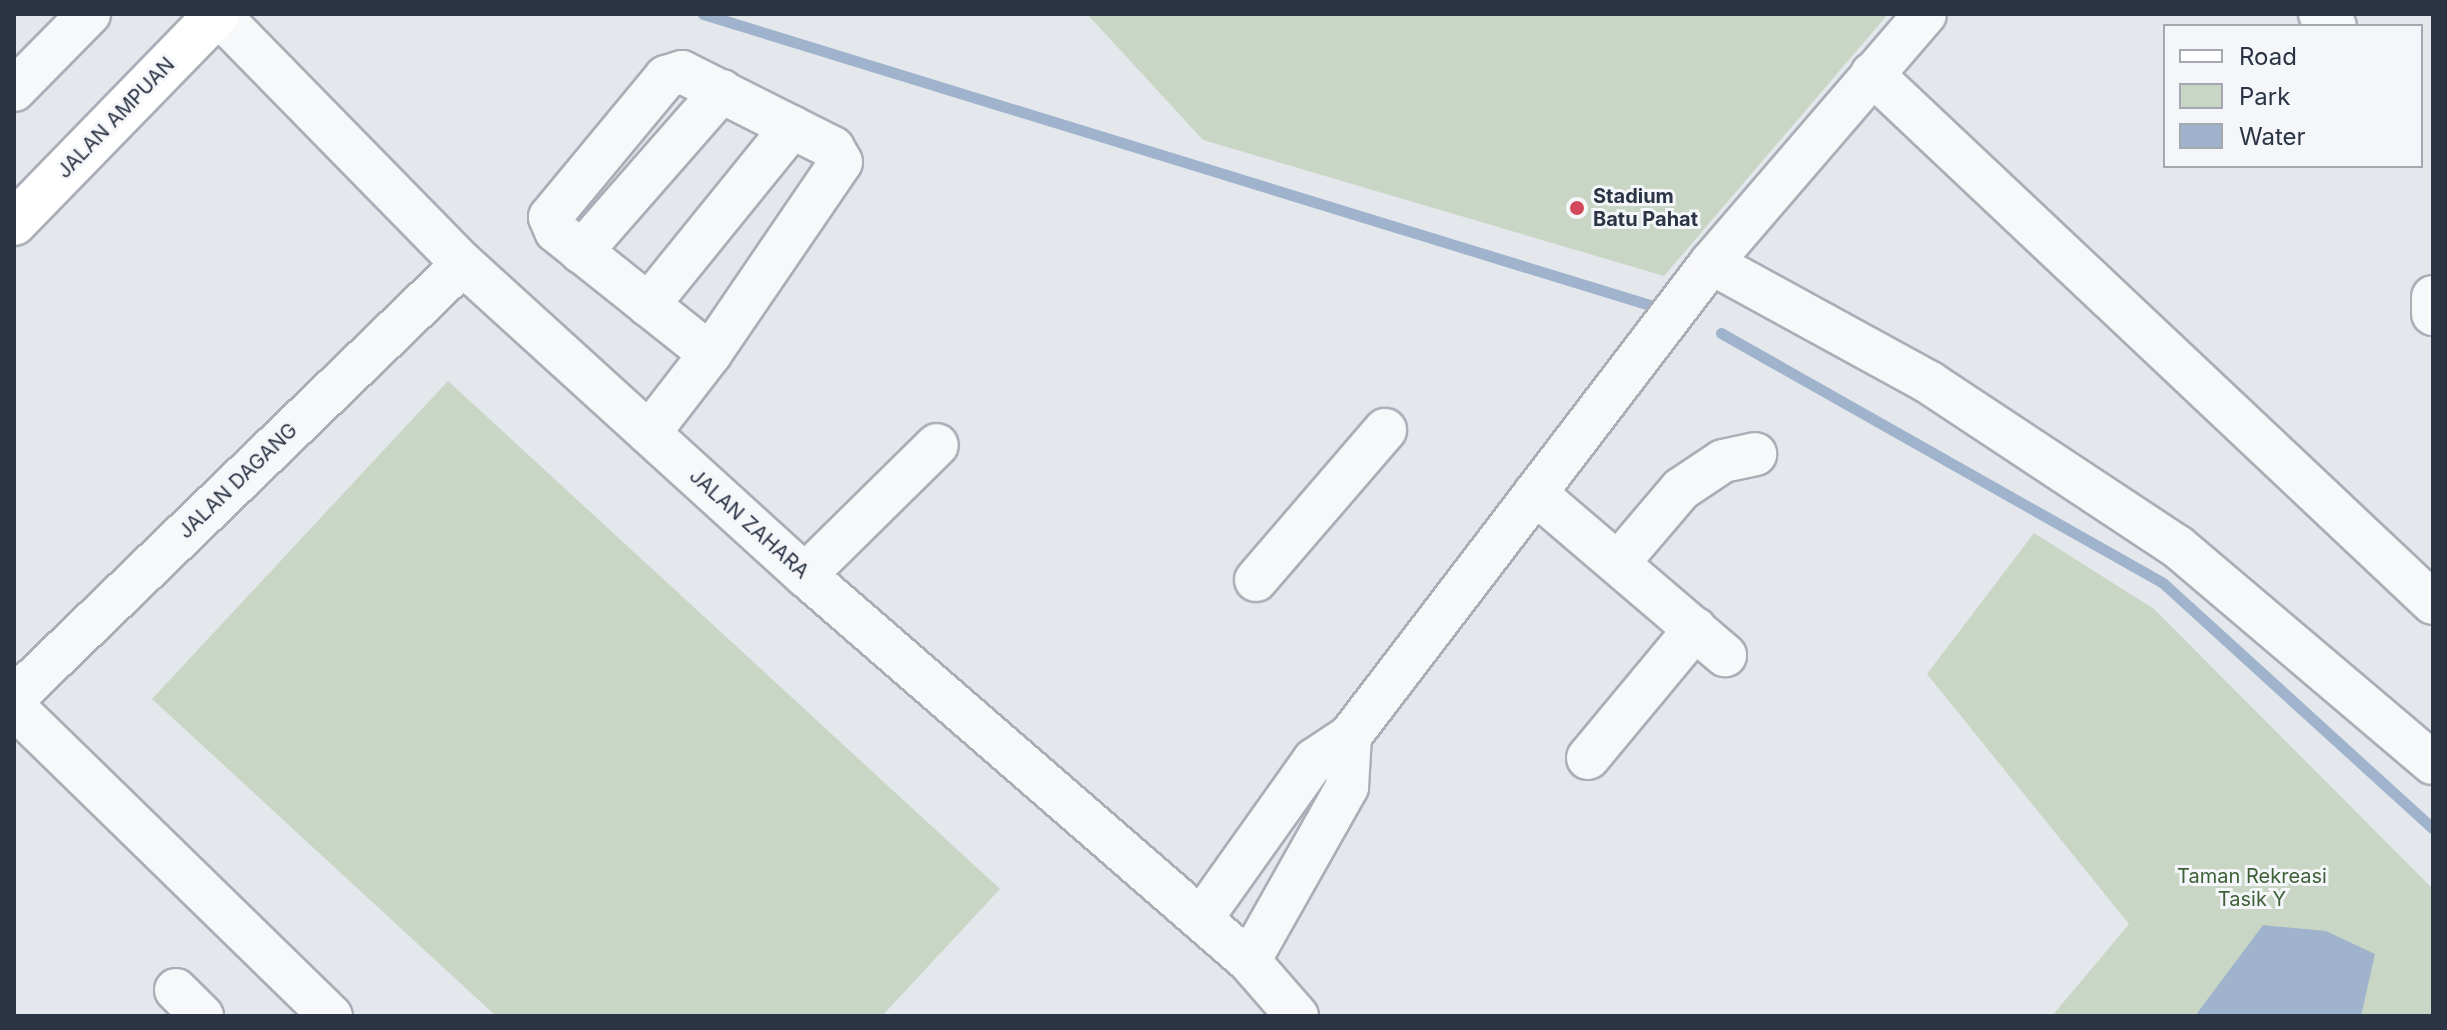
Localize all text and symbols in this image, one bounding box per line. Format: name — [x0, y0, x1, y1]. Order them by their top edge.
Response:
legend — [2163, 24, 2423, 168]
text: Road — [2239, 42, 2297, 71]
street label: JALAN AMPUAN — [52, 53, 180, 183]
text: Park — [2239, 82, 2290, 111]
text: Water — [2239, 122, 2306, 151]
place label: Stadium Batu Pahat — [1593, 184, 1698, 231]
marker: Stadium Batu Pahat — [1568, 199, 1586, 217]
street label: JALAN DAGANG — [174, 418, 302, 544]
street label: JALAN ZAHARA — [684, 464, 814, 584]
park label: Taman Rekreasi Tasik Y — [2177, 865, 2327, 912]

